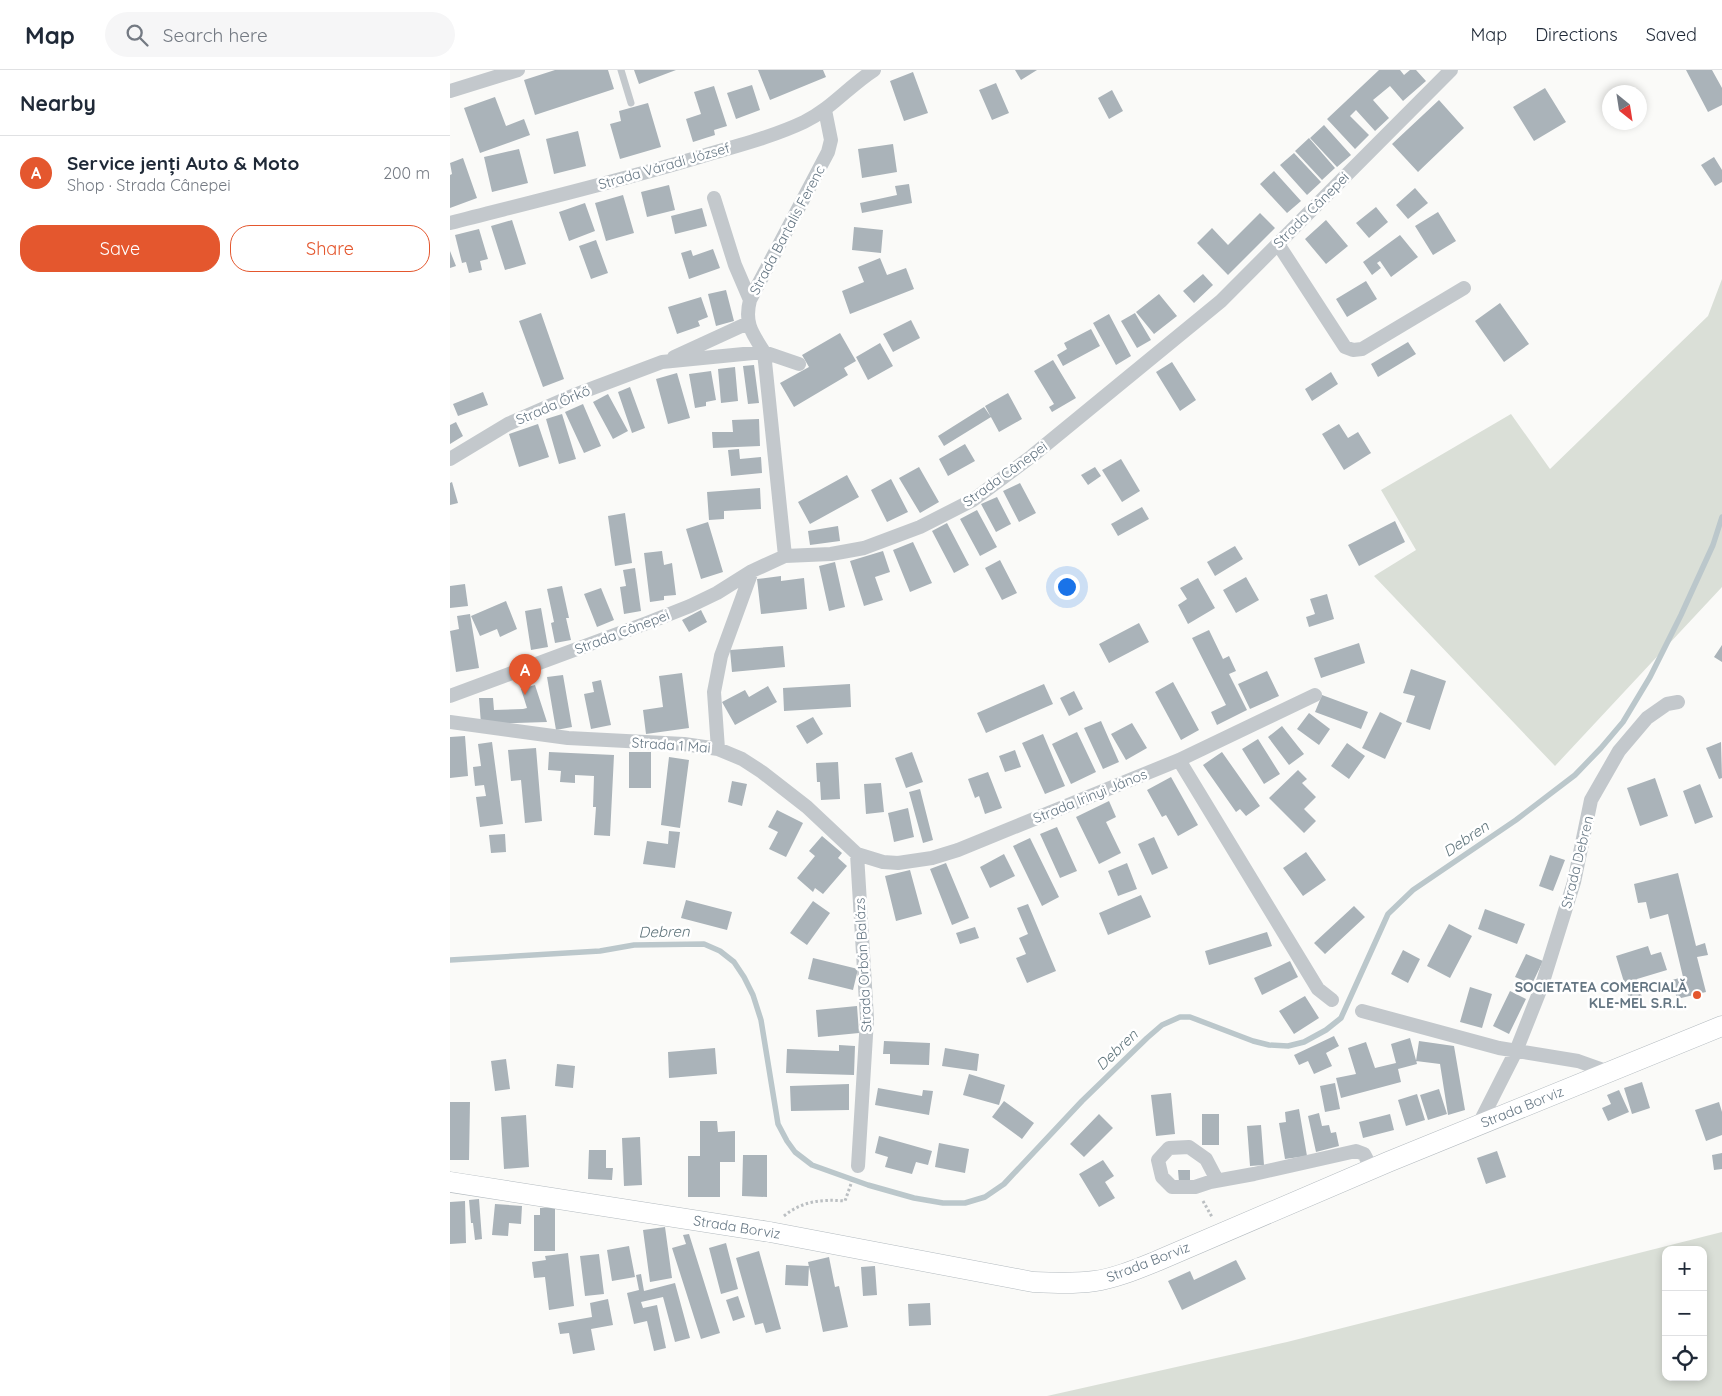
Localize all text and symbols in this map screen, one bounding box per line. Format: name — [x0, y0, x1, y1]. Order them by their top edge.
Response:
search box — [105, 12, 455, 57]
text: Map — [25, 20, 75, 50]
icon: search — [123, 21, 151, 49]
text: Search here — [163, 23, 268, 47]
text: Map — [1470, 23, 1507, 46]
text: Directions — [1535, 23, 1618, 46]
text: Saved — [1646, 23, 1697, 46]
north arrow — [1602, 85, 1647, 130]
text: Nearby — [20, 90, 96, 116]
street label: Strada Váradi József — [596, 139, 732, 193]
text: Service jenți Auto & Moto — [67, 151, 299, 175]
street label: Strada Bartalis Ferenc — [745, 162, 829, 298]
text: A — [31, 163, 41, 183]
text: 200 m — [383, 163, 430, 183]
street label: Strada Cânepei — [1269, 168, 1353, 252]
text: Shop · Strada Cânepei — [67, 175, 231, 195]
button: Save — [20, 225, 220, 272]
button: Share — [230, 225, 430, 272]
street label: Strada Őrkő — [513, 381, 593, 429]
street label: Strada Cânepei — [959, 437, 1051, 511]
your location — [1054, 574, 1080, 600]
street label: Strada Cânepei — [572, 606, 672, 658]
pin: A — [509, 654, 541, 695]
street label: Strada 1 Mai — [631, 733, 711, 757]
street label: Strada Irinyi János — [1030, 765, 1150, 827]
street label: Strada Debren — [1557, 814, 1597, 910]
water label: Debren — [1439, 816, 1492, 861]
street label: Strada Orbán Balázs — [850, 897, 876, 1033]
water label: Debren — [638, 922, 690, 941]
place label: SOCIETATEA COMERCIALĂ KLE-MEL S.R.L. — [1515, 978, 1687, 1012]
marker: SOCIETATEA COMERCIALĂ KLE-MEL S.R.L. — [1691, 989, 1703, 1001]
water label: Debren — [1092, 1025, 1142, 1074]
street label: Strada Borviz — [1478, 1082, 1566, 1132]
street label: Strada Borviz — [692, 1211, 782, 1243]
street label: Strada Borviz — [1104, 1238, 1193, 1286]
map controls — [1662, 1246, 1707, 1381]
button: + — [1662, 1246, 1707, 1291]
button: − — [1662, 1291, 1707, 1336]
button: locate — [1662, 1336, 1707, 1381]

